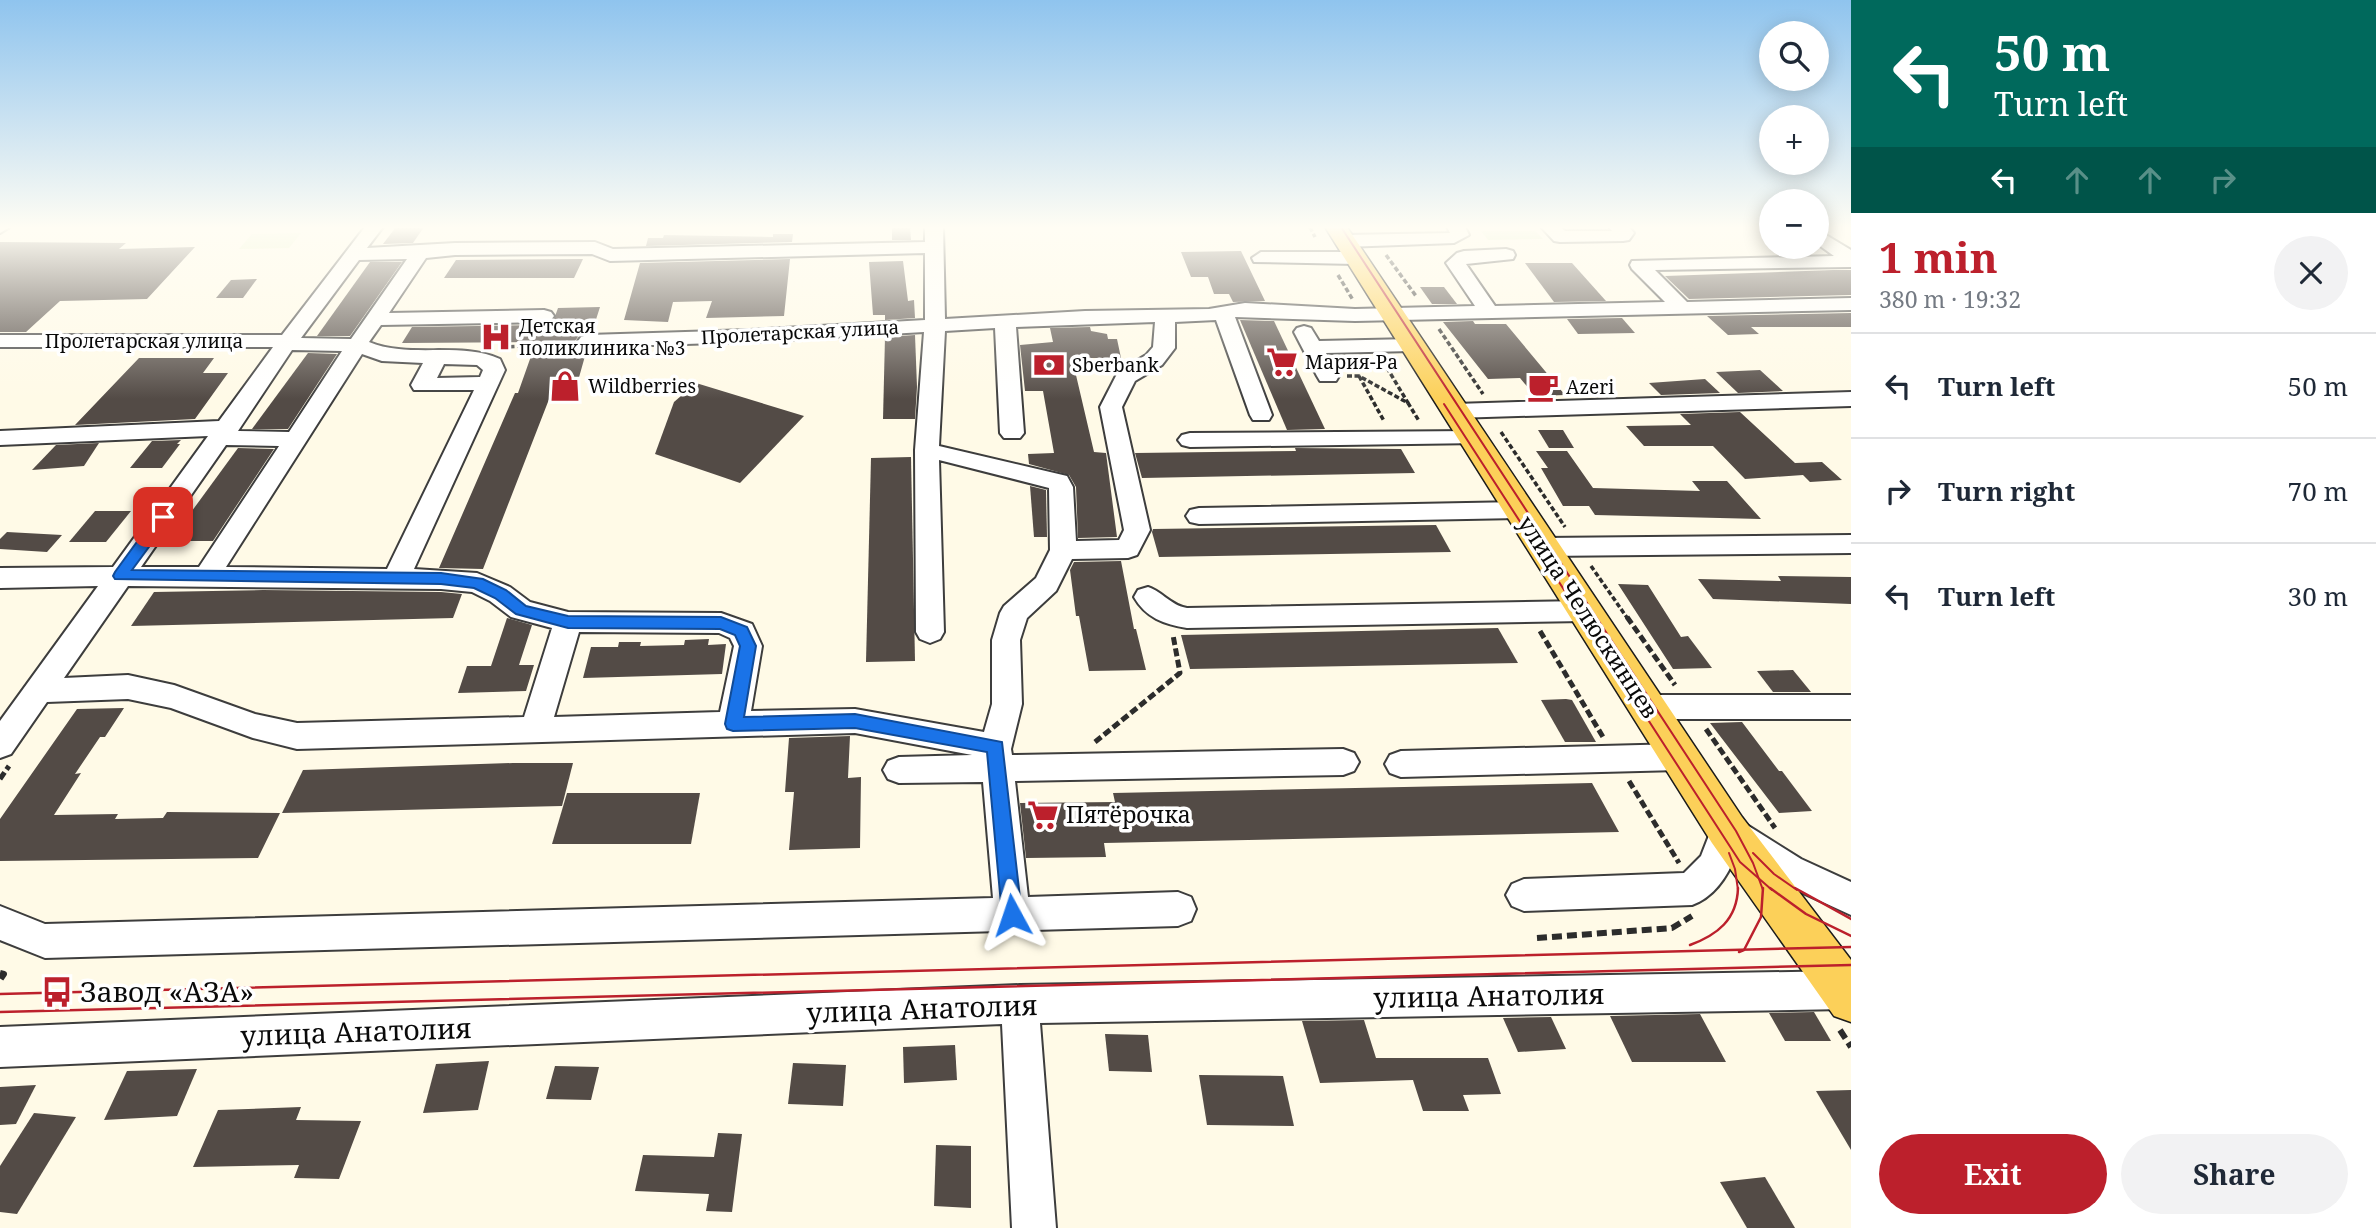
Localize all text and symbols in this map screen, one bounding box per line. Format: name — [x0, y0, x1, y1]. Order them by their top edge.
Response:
text: 50 m — [1994, 19, 2110, 85]
map controls — [1759, 21, 1829, 259]
button: search — [1759, 21, 1829, 91]
icon: left — [1879, 28, 1970, 119]
text: Turn left — [1994, 82, 2128, 125]
button: + — [1759, 105, 1829, 175]
icon: left — [1985, 161, 2023, 199]
icon: ahead — [2058, 161, 2096, 199]
icon: ahead — [2131, 161, 2169, 199]
icon: right — [2204, 161, 2242, 199]
button: − — [1759, 189, 1829, 259]
text: 1 min — [1879, 228, 1998, 285]
button: close — [2274, 236, 2348, 310]
text: 380 m · 19:32 — [1879, 283, 2021, 315]
place label: Детская поликлиника №3 — [519, 313, 685, 361]
street label: Пролетарская улица — [700, 314, 900, 350]
hospital icon: Детская поликлиника №3 — [479, 320, 513, 354]
street label: Пролетарская улица — [45, 328, 243, 354]
supermarket icon: Мария-Ра — [1265, 345, 1299, 379]
bank icon: Sberbank — [1032, 348, 1066, 382]
place label: Мария-Ра — [1305, 349, 1398, 375]
place label: Sberbank — [1072, 352, 1160, 378]
icon: left — [1879, 367, 1917, 405]
text: Turn left — [1938, 368, 2055, 404]
text: 50 m — [2288, 368, 2348, 404]
shop icon: Wildberries — [548, 369, 582, 403]
cafe icon: Azeri — [1526, 370, 1560, 404]
place label: Wildberries — [588, 373, 696, 399]
place label: Azeri — [1566, 374, 1614, 400]
icon: right — [1879, 472, 1917, 510]
text: Turn right — [1938, 473, 2075, 509]
text: 70 m — [2288, 473, 2348, 509]
pin — [133, 487, 193, 547]
icon: arrive — [144, 498, 182, 536]
street label: улица Челюскинцев — [1511, 509, 1667, 724]
icon: left — [1879, 577, 1917, 615]
text: Turn left — [1938, 578, 2055, 614]
text: 30 m — [2288, 578, 2348, 614]
supermarket icon: Пятёрочка — [1026, 798, 1060, 832]
place label: Пятёрочка — [1066, 798, 1191, 830]
position arrow — [975, 878, 1049, 952]
place label: Завод «АЗА» — [80, 972, 254, 1010]
street label: улица Анатолия — [1373, 974, 1605, 1016]
bus stop icon: Завод «АЗА» — [40, 975, 74, 1009]
street label: улица Анатолия — [806, 985, 1038, 1031]
street label: улица Анатолия — [240, 1008, 472, 1054]
button: Exit — [1879, 1134, 2107, 1214]
button: Share — [2121, 1134, 2348, 1214]

